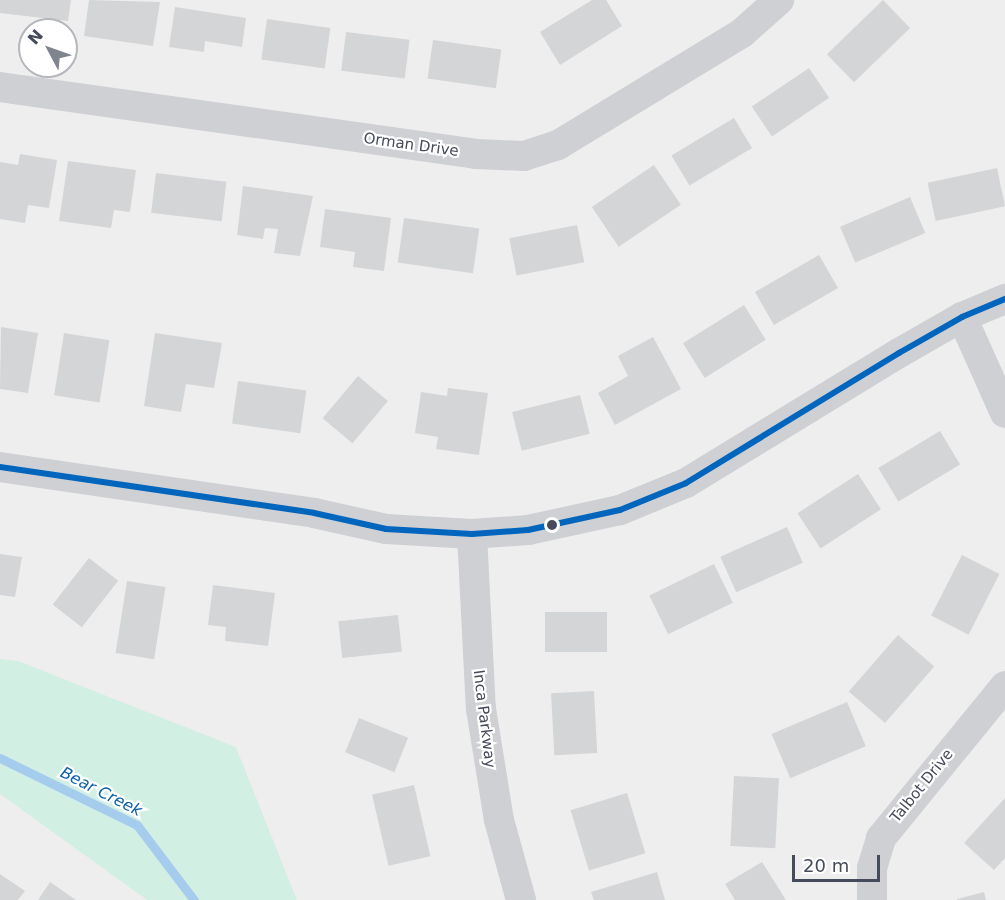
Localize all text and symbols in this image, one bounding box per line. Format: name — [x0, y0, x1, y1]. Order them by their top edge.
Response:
north arrow — [18, 18, 78, 78]
text: N — [24, 26, 47, 48]
street label: Orman Drive — [362, 129, 460, 161]
unlabelled marker — [546, 519, 558, 531]
street label: Inca Parkway — [469, 669, 499, 769]
street label: Talbot Drive — [887, 746, 957, 826]
water label: Bear Creek — [57, 763, 145, 821]
scale bar — [795, 843, 884, 881]
text: 20 m — [803, 855, 849, 876]

